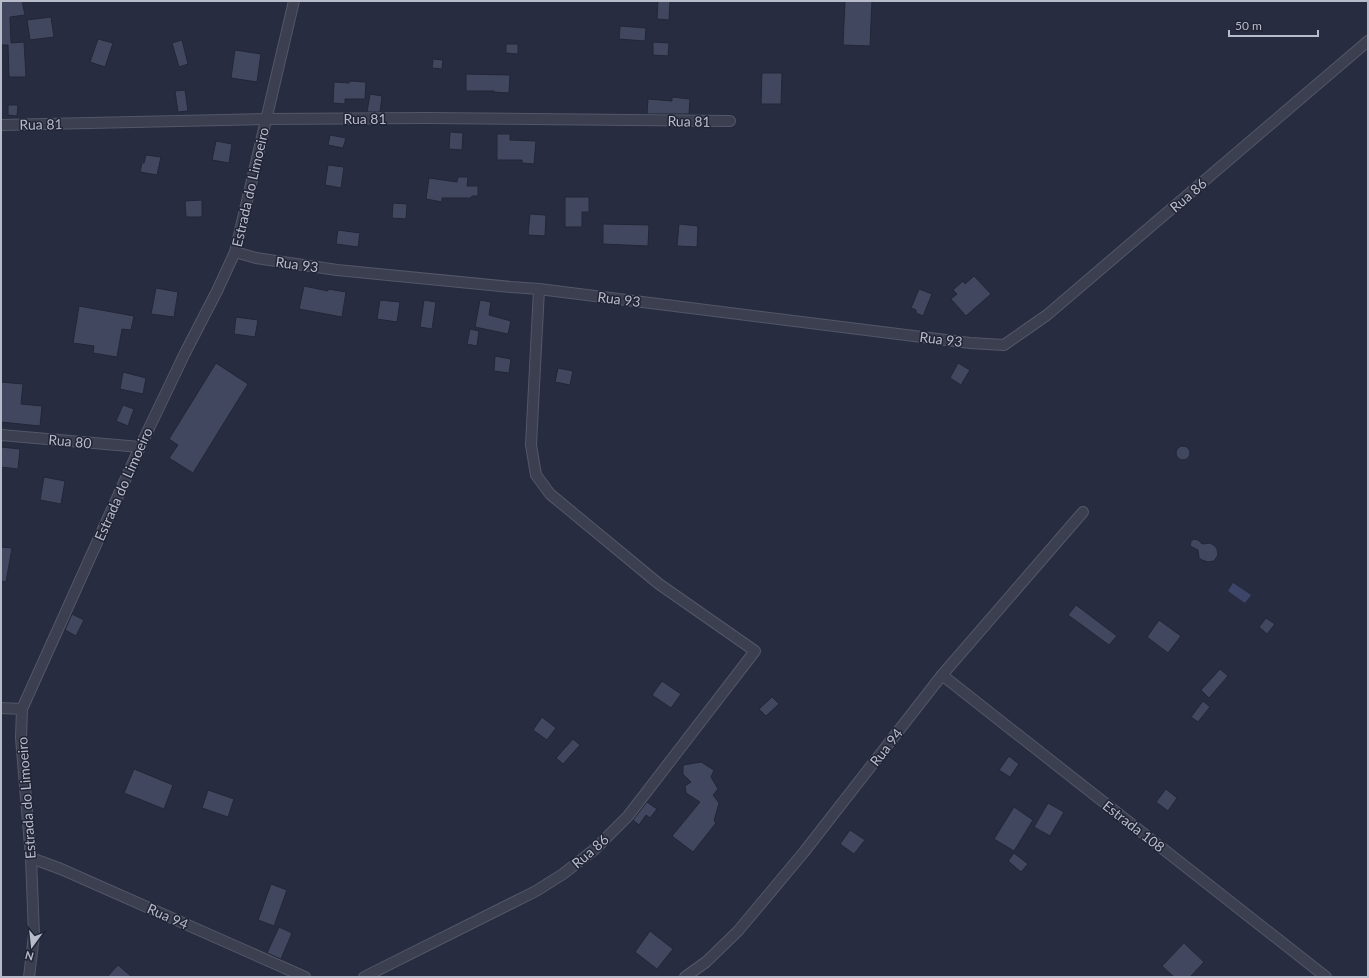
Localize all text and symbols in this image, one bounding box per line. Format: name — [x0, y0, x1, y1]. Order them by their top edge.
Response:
scale bar — [1229, 12, 1318, 38]
text: 50 m — [1235, 18, 1262, 33]
street label: Rua 81 — [343, 110, 387, 127]
street label: Rua 81 — [667, 112, 711, 130]
street label: Rua 81 — [19, 115, 63, 133]
street label: Estrada do Limoeiro — [228, 125, 272, 248]
street label: Rua 86 — [1166, 174, 1210, 216]
street label: Rua 93 — [274, 253, 320, 275]
street label: Rua 93 — [597, 288, 641, 310]
street label: Rua 93 — [919, 328, 963, 350]
street label: Estrada do Limoeiro — [90, 425, 156, 543]
street label: Rua 80 — [48, 431, 92, 451]
street label: Rua 94 — [866, 725, 906, 769]
street label: Estrada do Limoeiro — [13, 736, 39, 860]
street label: Estrada 108 — [1100, 797, 1168, 855]
street label: Rua 86 — [568, 830, 612, 872]
street label: Rua 94 — [145, 899, 191, 933]
north arrow — [12, 926, 52, 966]
text: N — [24, 949, 35, 964]

